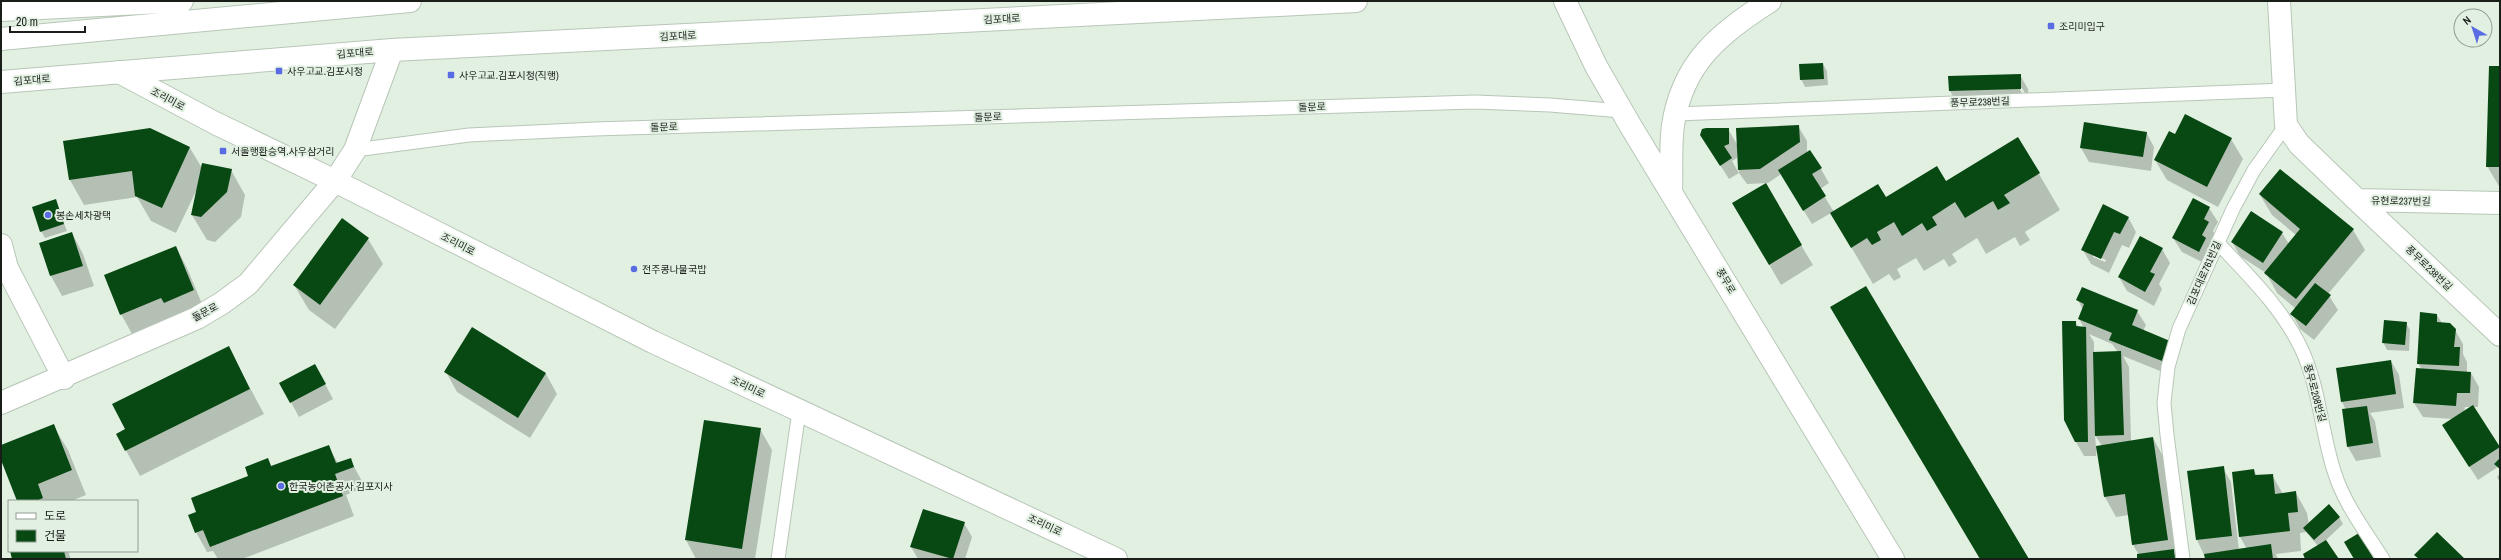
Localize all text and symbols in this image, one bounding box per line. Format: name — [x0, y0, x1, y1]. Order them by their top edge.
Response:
scale bar — [10, 8, 85, 34]
north arrow — [2453, 8, 2493, 48]
street label: 김포대로 — [983, 12, 1021, 26]
text: N — [2460, 13, 2474, 28]
text: 20 m — [16, 14, 38, 30]
place label: 조리미입구 — [2059, 20, 2105, 33]
marker: 조리미입구 — [2046, 21, 2056, 31]
street label: 김포대로 — [659, 29, 697, 43]
street label: 김포대로 — [336, 45, 374, 61]
place label: 사우고교.김포시청 — [287, 65, 363, 78]
marker: 사우고교.김포시청 — [274, 66, 284, 76]
place label: 사우고교.김포시청(직행) — [459, 69, 559, 82]
marker: 사우고교.김포시청(직행) — [446, 70, 456, 80]
street label: 김포대로 — [13, 72, 51, 88]
street label: 조리미로 — [149, 85, 187, 113]
street label: 풍무로238번길 — [1950, 94, 2010, 110]
street label: 돌문로 — [1298, 100, 1326, 114]
street label: 돌문로 — [974, 110, 1002, 124]
street label: 돌문로 — [650, 120, 678, 134]
place label: 서울행환승역.사우삼거리 — [231, 145, 334, 158]
marker: 서울행환승역.사우삼거리 — [218, 146, 228, 156]
street label: 유현로237번길 — [2371, 194, 2431, 208]
place label: 봉손세차광택 — [56, 209, 111, 222]
marker: 봉손세차광택 — [43, 210, 53, 220]
street label: 조리미로 — [439, 230, 477, 258]
street label: 김포대로761번길 — [2184, 239, 2224, 307]
street label: 풍무로238번길 — [2403, 243, 2455, 293]
place label: 전주콩나물국밥 — [642, 263, 707, 276]
marker: 전주콩나물국밥 — [629, 264, 639, 274]
street label: 풍무로 — [1713, 266, 1739, 296]
street label: 돌문로 — [190, 300, 220, 324]
street label: 풍무로208번길 — [2301, 362, 2329, 424]
street label: 조리미로 — [729, 373, 767, 401]
place label: 한국농어촌공사 김포지사 — [289, 480, 393, 493]
marker: 한국농어촌공사 김포지사 — [276, 481, 286, 491]
legend — [8, 500, 138, 552]
text: 도로 — [44, 508, 66, 524]
street label: 조리미로 — [1026, 511, 1064, 539]
text: 건물 — [44, 528, 66, 544]

